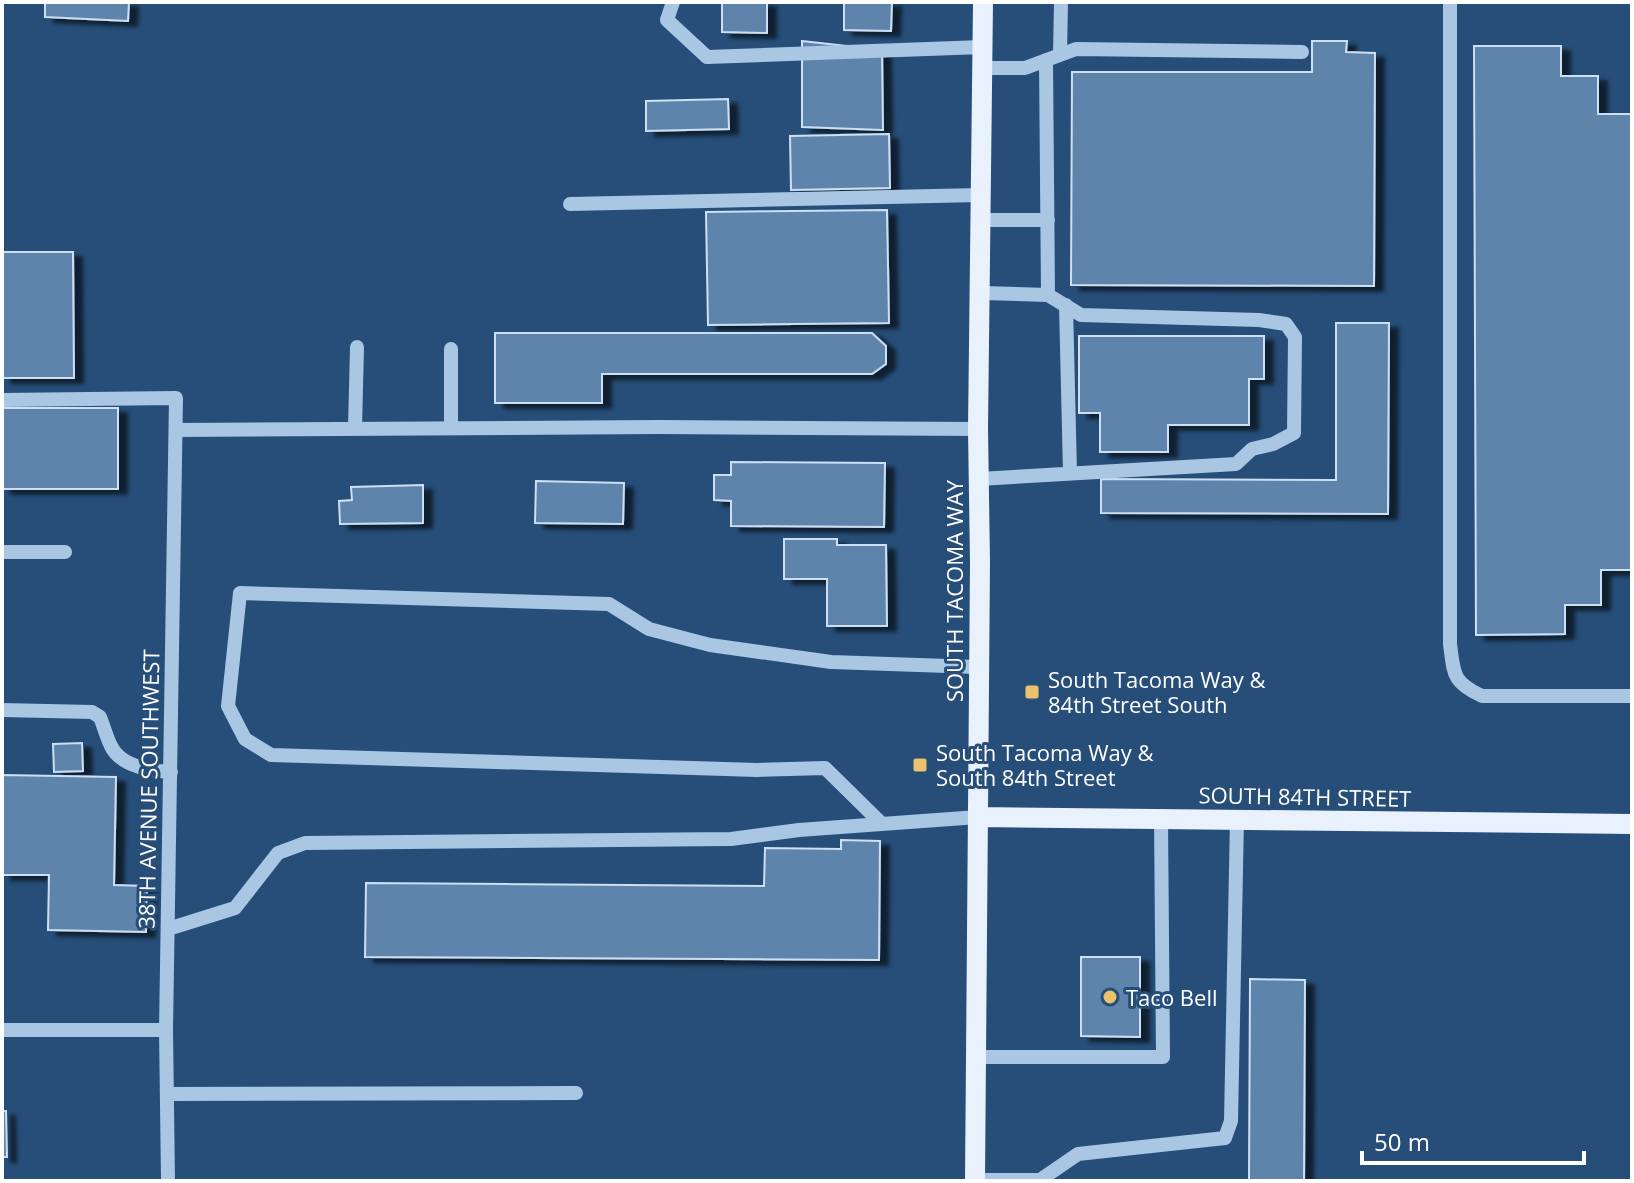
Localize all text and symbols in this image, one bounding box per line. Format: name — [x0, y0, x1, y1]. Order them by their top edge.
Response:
street label: SOUTH TACOMA WAY — [939, 479, 969, 702]
street label: 38TH AVENUE SOUTHWEST — [131, 649, 165, 929]
place label: South Tacoma Way & 84th Street South — [1048, 664, 1266, 719]
marker: South Tacoma Way & 84th Street South — [1023, 683, 1041, 701]
place label: South Tacoma Way & South 84th Street — [936, 737, 1154, 792]
marker: South Tacoma Way & South 84th Street — [911, 756, 929, 774]
street label: SOUTH 84TH STREET — [1198, 779, 1412, 813]
place label: Taco Bell — [1126, 982, 1218, 1012]
marker: Taco Bell — [1101, 988, 1119, 1006]
scale bar — [1362, 1115, 1584, 1165]
text: 50 m — [1374, 1125, 1430, 1158]

